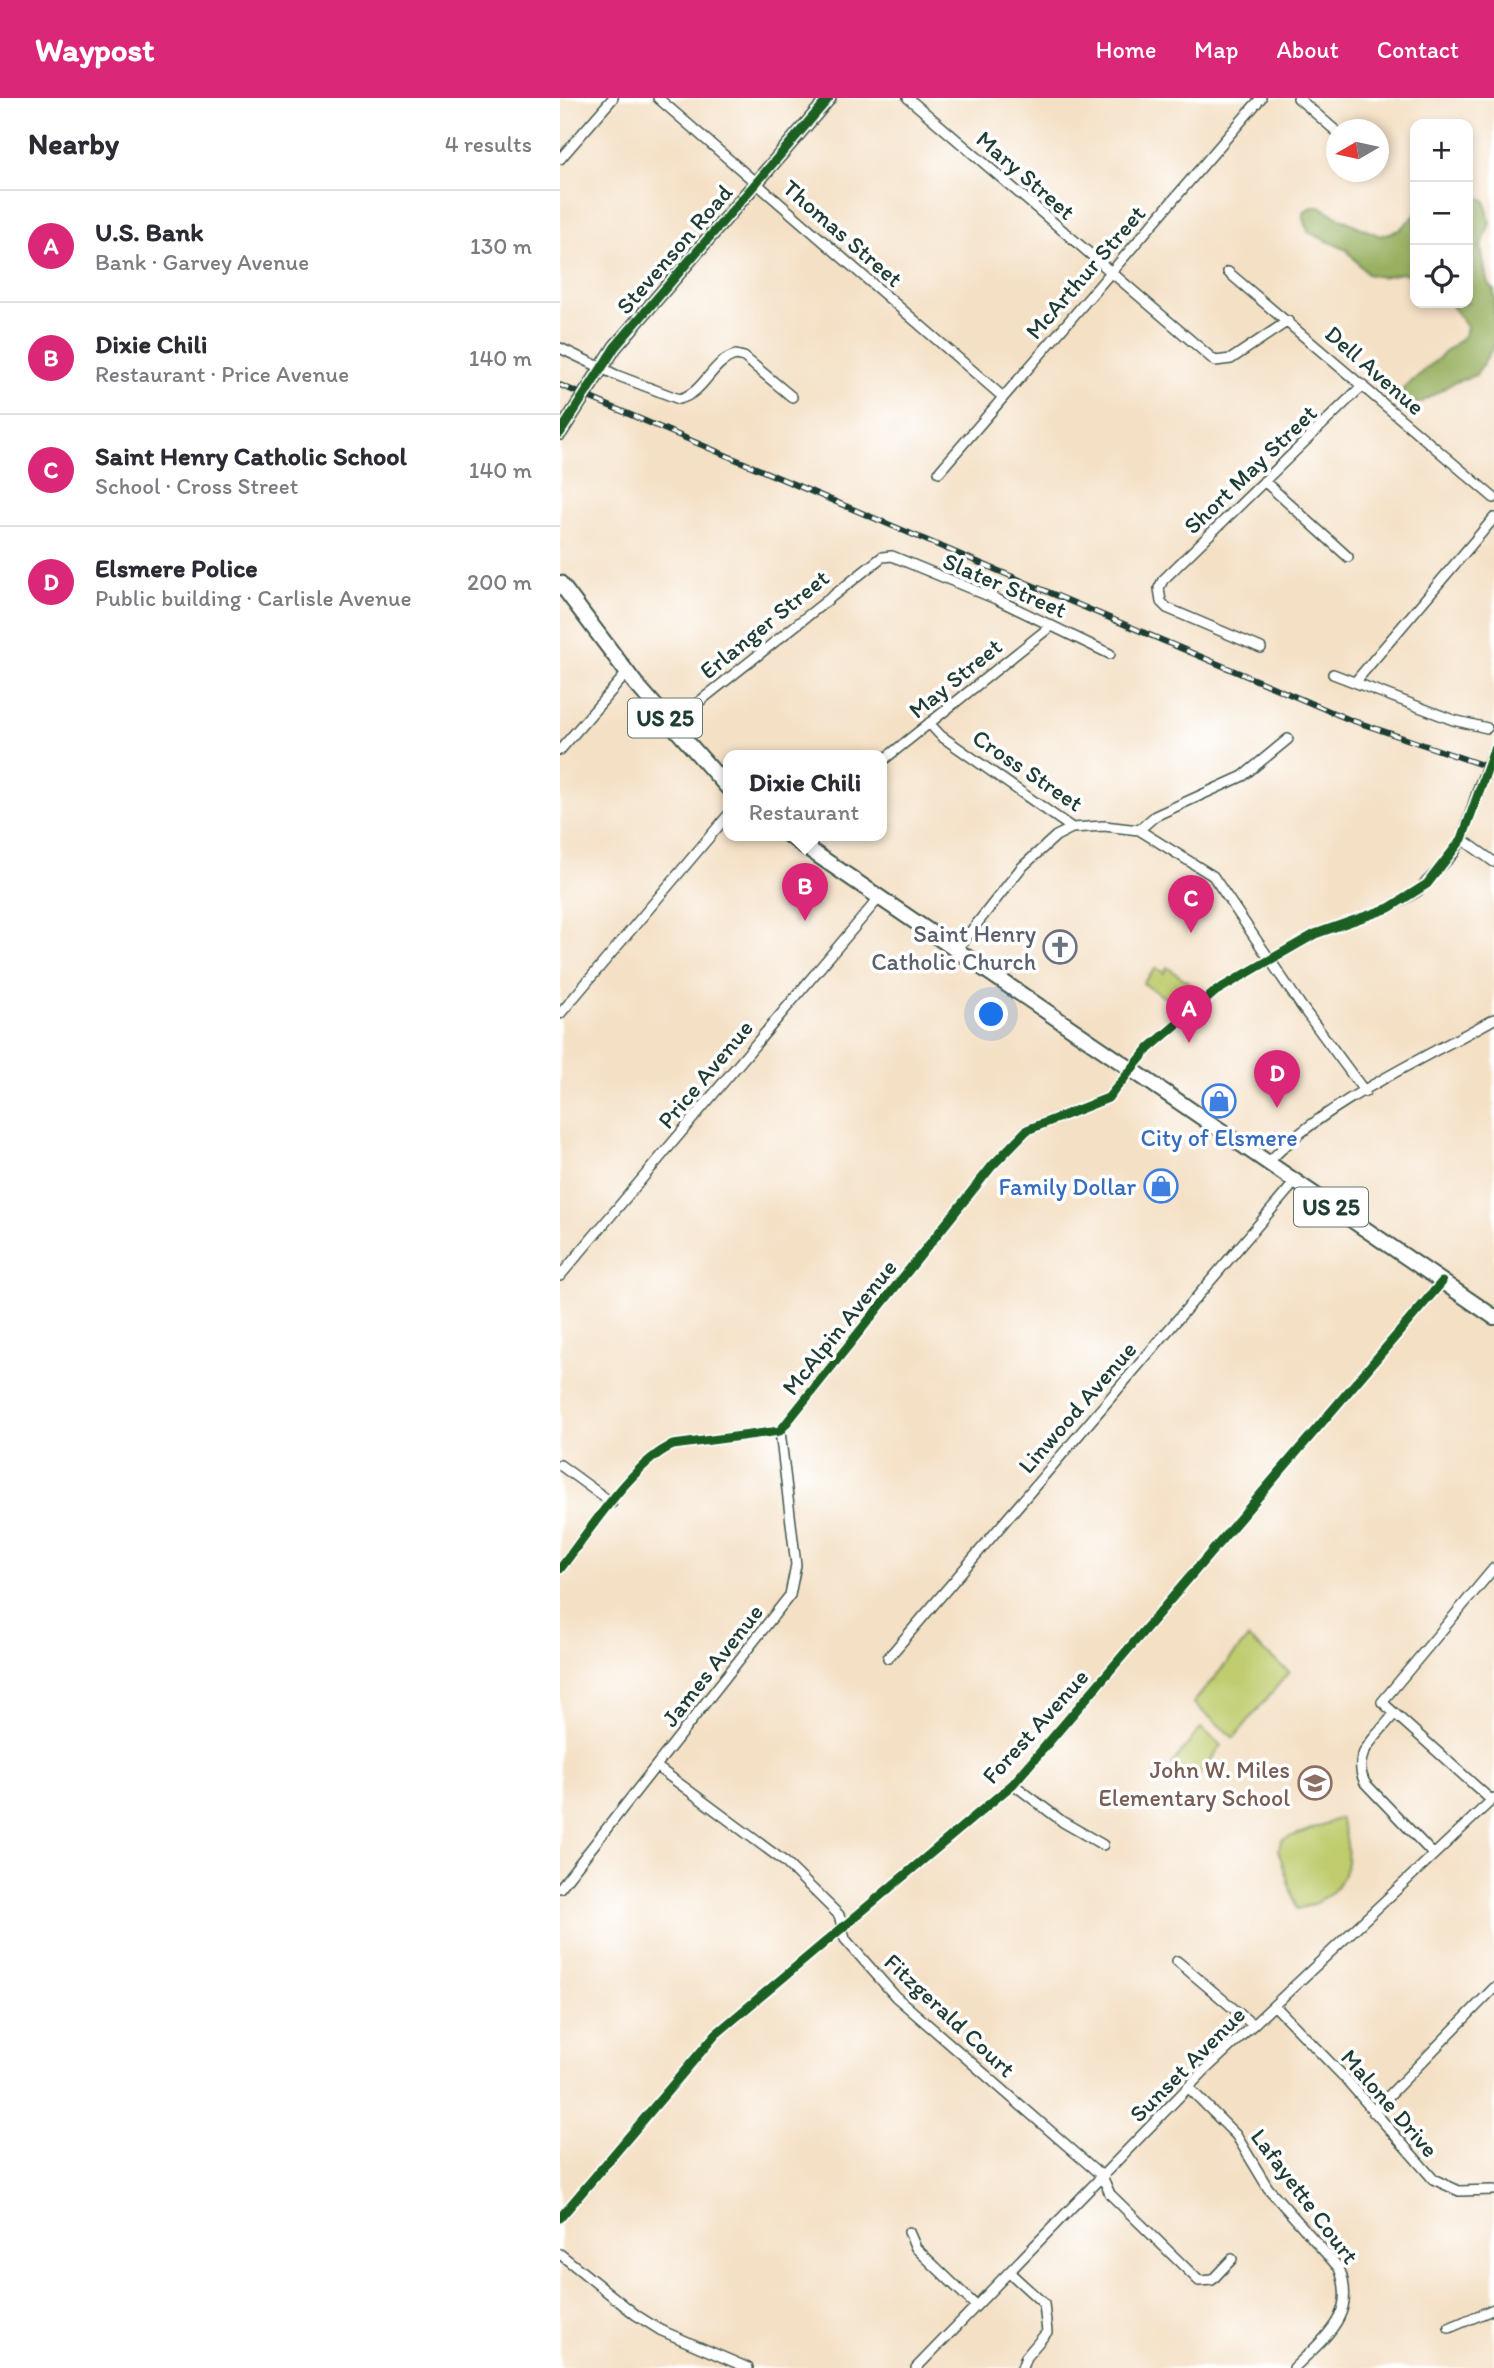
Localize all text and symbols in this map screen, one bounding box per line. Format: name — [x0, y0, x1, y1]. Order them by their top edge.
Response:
text: Waypost — [35, 30, 155, 69]
text: Home — [1096, 35, 1156, 64]
text: Map — [1194, 35, 1238, 64]
text: About — [1276, 35, 1339, 64]
text: Contact — [1377, 35, 1459, 64]
north arrow — [1326, 119, 1389, 182]
map controls — [1410, 119, 1473, 308]
button: + — [1410, 119, 1473, 182]
street label: Mary Street — [971, 124, 1081, 226]
text: Nearby — [28, 125, 119, 162]
text: 4 results — [445, 130, 532, 158]
street label: Thomas Street — [777, 173, 909, 293]
street label: Stevenson Road — [610, 178, 738, 320]
button: − — [1410, 182, 1473, 245]
street label: McArthur Street — [1019, 199, 1151, 345]
text: U.S. Bank — [95, 216, 203, 248]
text: A — [44, 232, 58, 260]
text: 130 m — [470, 232, 532, 260]
button: locate — [1410, 245, 1473, 308]
text: Bank · Garvey Avenue — [95, 248, 309, 276]
street label: Dell Avenue — [1319, 319, 1431, 421]
text: Dixie Chili — [95, 328, 207, 360]
text: B — [44, 344, 58, 372]
text: 140 m — [469, 344, 532, 372]
text: Restaurant · Price Avenue — [95, 360, 349, 388]
street label: Short May Street — [1177, 398, 1323, 540]
text: Saint Henry Catholic School — [95, 440, 407, 472]
text: C — [44, 456, 58, 484]
text: 140 m — [469, 456, 532, 484]
text: School · Cross Street — [95, 472, 298, 500]
street label: Slater Street — [939, 546, 1071, 624]
text: Elsmere Police — [95, 552, 258, 584]
street label: Erlanger Street — [694, 563, 834, 685]
text: D — [43, 568, 59, 596]
text: 200 m — [467, 568, 532, 596]
text: Public building · Carlisle Avenue — [95, 584, 412, 612]
street label: May Street — [902, 632, 1008, 724]
road number: US 25 — [628, 698, 702, 738]
street label: Cross Street — [967, 722, 1089, 818]
popup — [723, 750, 887, 841]
text: Dixie Chili — [749, 766, 861, 798]
text: Restaurant — [749, 798, 859, 826]
pin: B — [782, 863, 828, 921]
pin: C — [1168, 875, 1214, 933]
place label: Saint Henry Catholic Church — [871, 919, 1036, 976]
church icon: Saint Henry Catholic Church — [1041, 928, 1079, 966]
pin: A — [1166, 985, 1212, 1043]
your location — [974, 997, 1008, 1031]
street label: Price Avenue — [651, 1014, 759, 1134]
pin: D — [1254, 1050, 1300, 1108]
shop icon: City of Elsmere — [1200, 1082, 1238, 1120]
place label: City of Elsmere — [1140, 1123, 1298, 1152]
shop icon: Family Dollar — [1142, 1167, 1180, 1205]
place label: Family Dollar — [998, 1172, 1136, 1201]
road number: US 25 — [1294, 1188, 1368, 1226]
street label: McAlpin Avenue — [775, 1253, 903, 1401]
street label: Linwood Avenue — [1012, 1335, 1142, 1479]
street label: James Avenue — [655, 1598, 769, 1732]
street label: Forest Avenue — [976, 1662, 1094, 1790]
place label: John W. Miles Elementary School — [1099, 1755, 1290, 1812]
school or university icon: John W. Miles Elementary School — [1296, 1764, 1334, 1802]
street label: Fitzgerald Court — [878, 1947, 1022, 2083]
street label: Sunset Avenue — [1123, 2000, 1251, 2128]
street label: Malone Drive — [1335, 2043, 1445, 2163]
street label: Lafayette Court — [1245, 2123, 1365, 2269]

